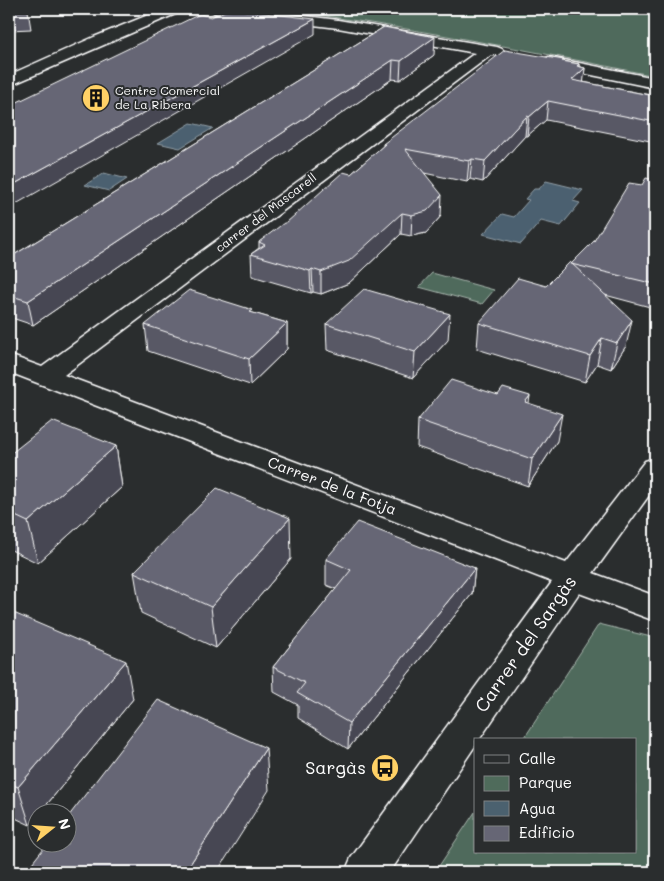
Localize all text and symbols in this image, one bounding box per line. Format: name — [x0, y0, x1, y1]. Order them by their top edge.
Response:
place label: Centre Comercial de La Ribera — [115, 82, 220, 112]
building icon: Centre Comercial de La Ribera — [81, 83, 111, 113]
street label: carrer del Mascarell — [212, 169, 319, 255]
street label: Carrer de la Fotja — [265, 451, 400, 519]
street label: Carrer del Sargàs — [469, 570, 581, 717]
legend — [474, 738, 636, 854]
text: Calle — [519, 748, 556, 768]
bus stop icon: Sargàs — [370, 753, 400, 783]
place label: Sargàs — [305, 755, 366, 779]
text: Parque — [519, 772, 572, 792]
text: Agua — [519, 798, 556, 818]
north arrow — [28, 804, 78, 854]
text: N — [54, 816, 76, 832]
text: Edificio — [519, 822, 575, 842]

